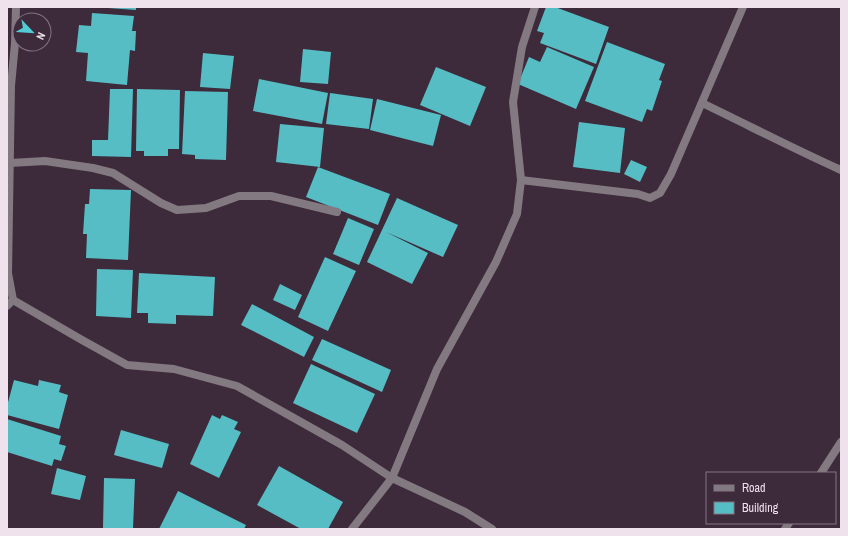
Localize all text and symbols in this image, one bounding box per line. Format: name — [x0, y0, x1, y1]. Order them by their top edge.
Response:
north arrow — [12, 12, 52, 52]
text: N — [33, 30, 49, 42]
legend — [706, 472, 836, 524]
text: Road — [742, 480, 766, 496]
text: Building — [742, 500, 779, 516]

